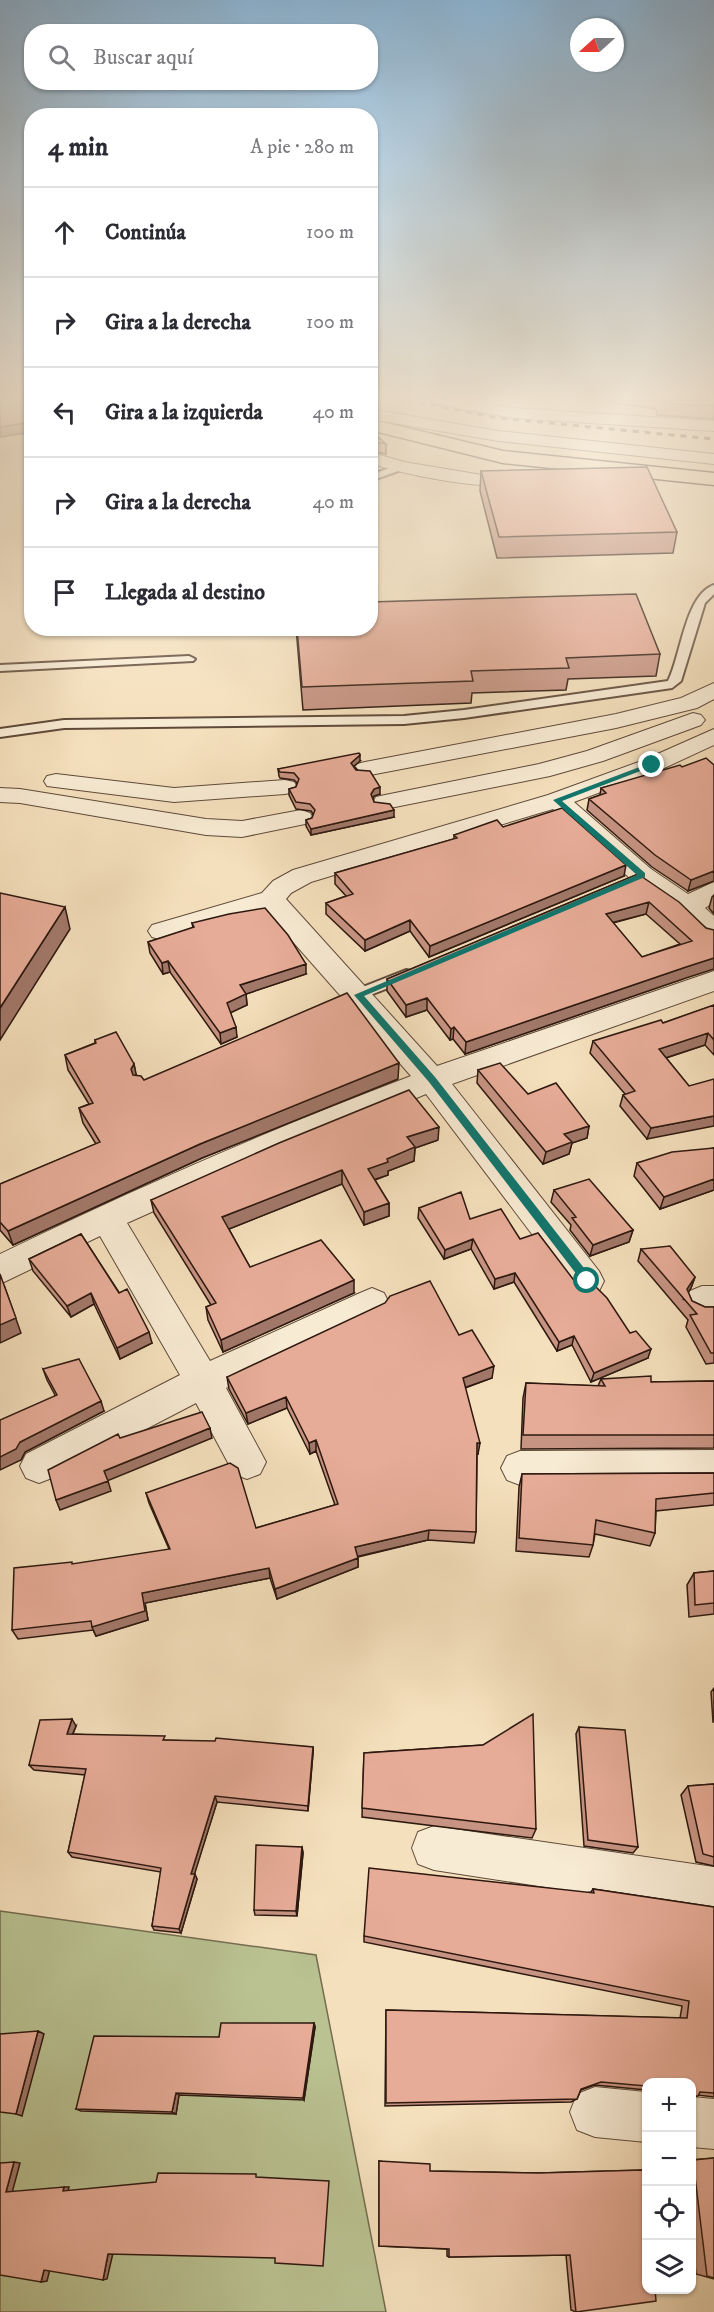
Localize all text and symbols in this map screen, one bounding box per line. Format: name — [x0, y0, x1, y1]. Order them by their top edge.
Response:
north arrow — [570, 18, 624, 72]
search box — [24, 24, 378, 90]
icon: search — [45, 41, 78, 74]
text: Buscar aquí — [93, 44, 193, 71]
text: 4 min — [48, 131, 108, 164]
text: A pie · 280 m — [250, 135, 354, 160]
icon: ahead — [48, 216, 81, 249]
text: Continúa — [105, 219, 186, 246]
text: 100 m — [306, 220, 354, 245]
icon: right — [48, 306, 81, 339]
text: Gira a la derecha — [105, 309, 251, 336]
text: 100 m — [306, 310, 354, 335]
icon: left — [48, 396, 81, 429]
text: Gira a la izquierda — [105, 399, 263, 426]
text: 40 m — [312, 400, 354, 425]
icon: right — [48, 486, 81, 519]
text: Gira a la derecha — [105, 489, 251, 516]
text: 40 m — [312, 490, 354, 515]
icon: arrive — [48, 576, 81, 609]
text: Llegada al destino — [105, 579, 265, 606]
route end — [638, 751, 664, 777]
route start — [573, 1267, 599, 1293]
map controls — [642, 2078, 696, 2294]
button: + — [642, 2078, 696, 2132]
button: − — [642, 2132, 696, 2186]
button: locate — [642, 2186, 696, 2240]
button: layers — [642, 2240, 696, 2294]

